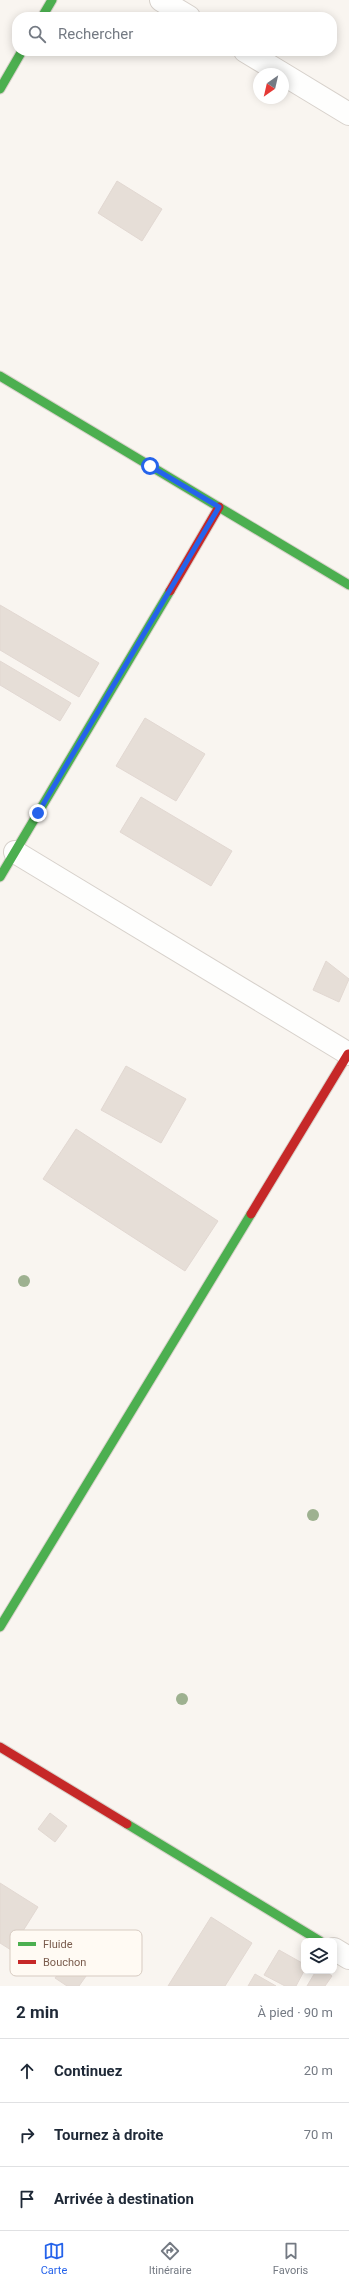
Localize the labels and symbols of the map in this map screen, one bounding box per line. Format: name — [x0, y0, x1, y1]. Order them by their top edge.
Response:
north arrow — [253, 68, 289, 104]
route start — [141, 457, 159, 475]
route end — [29, 804, 47, 822]
legend — [10, 1930, 142, 1976]
text: Fluide — [43, 1938, 73, 1951]
text: Bouchon — [43, 1956, 86, 1969]

